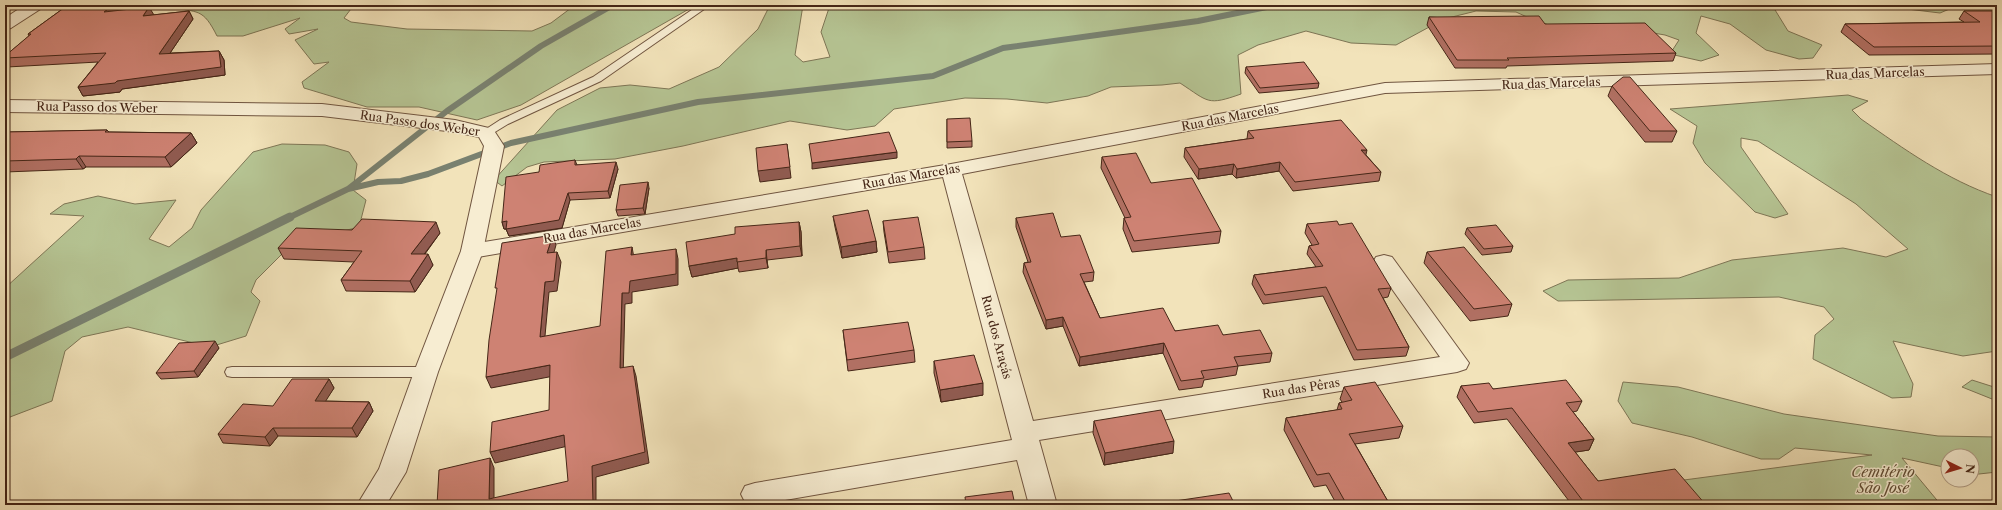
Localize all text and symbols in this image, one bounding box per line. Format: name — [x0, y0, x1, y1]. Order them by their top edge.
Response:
street label: Rua das Marcelas — [1825, 64, 1925, 82]
street label: Rua das Marcelas — [1501, 74, 1601, 92]
street label: Rua Passo dos Weber — [36, 98, 158, 116]
street label: Rua das Marcelas — [1180, 100, 1280, 134]
street label: Rua Passo dos Weber — [359, 107, 481, 139]
street label: Rua das Marcelas — [861, 160, 961, 192]
street label: Rua das Marcelas — [542, 214, 642, 246]
street label: Rua dos Araçás — [979, 293, 1015, 381]
street label: Rua das Pêras — [1261, 374, 1341, 402]
north arrow — [1940, 448, 1980, 488]
park label: Cemitério São José — [1851, 463, 1915, 497]
text: N — [1963, 463, 1977, 475]

